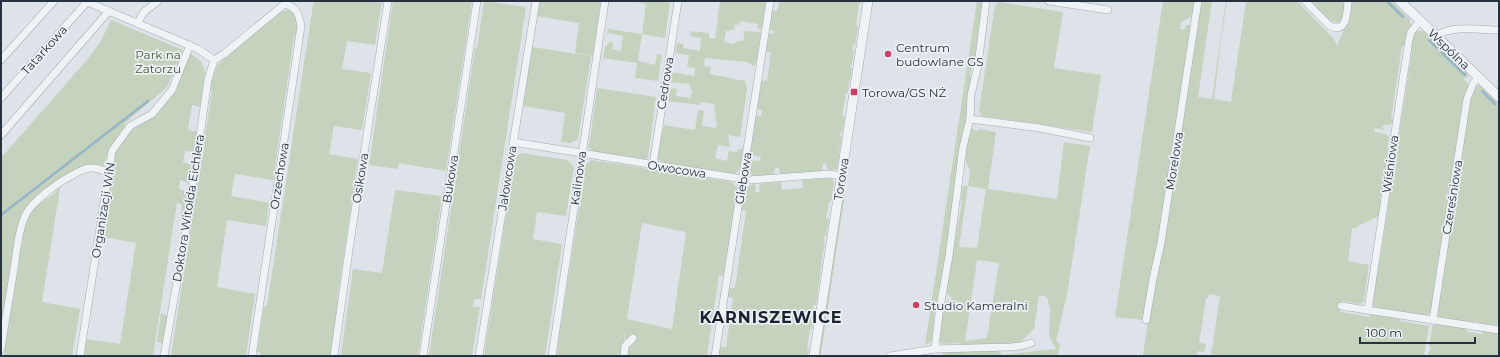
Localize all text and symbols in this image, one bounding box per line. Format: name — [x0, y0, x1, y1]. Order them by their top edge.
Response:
street label: Tatarkowa — [18, 22, 70, 78]
street label: Wspólna — [1425, 25, 1473, 73]
place label: Centrum budowlane GS — [896, 40, 984, 69]
park label: Park na Zatorzu — [135, 47, 181, 76]
marker: Centrum budowlane GS — [883, 49, 893, 59]
street label: Cedrowa — [653, 56, 677, 110]
place label: Torowa/GS NŻ — [862, 85, 946, 100]
marker: Torowa/GS NŻ — [849, 87, 859, 97]
street label: Morelowa — [1162, 131, 1186, 191]
street label: Doktora Witolda Eichlera — [169, 133, 207, 283]
street label: Wiśniowa — [1379, 134, 1401, 194]
street label: Orzechowa — [266, 141, 292, 211]
street label: Jałowcowa — [494, 144, 520, 213]
street label: Kalinowa — [567, 150, 589, 206]
street label: Glebowa — [731, 151, 755, 205]
street label: Osikowa — [349, 152, 371, 204]
street label: Bukowa — [439, 154, 461, 204]
street label: Owocowa — [647, 157, 707, 181]
street label: Torowa — [830, 157, 852, 201]
street label: Czereśniowa — [1439, 159, 1465, 235]
street label: Organizacji WiN — [88, 161, 118, 259]
place label: Studio Kameralni — [924, 298, 1028, 313]
marker: Studio Kameralni — [911, 300, 921, 310]
district label: KARNISZEWICE — [700, 308, 843, 327]
scale bar — [1360, 319, 1475, 345]
text: 100 m — [1366, 325, 1402, 340]

